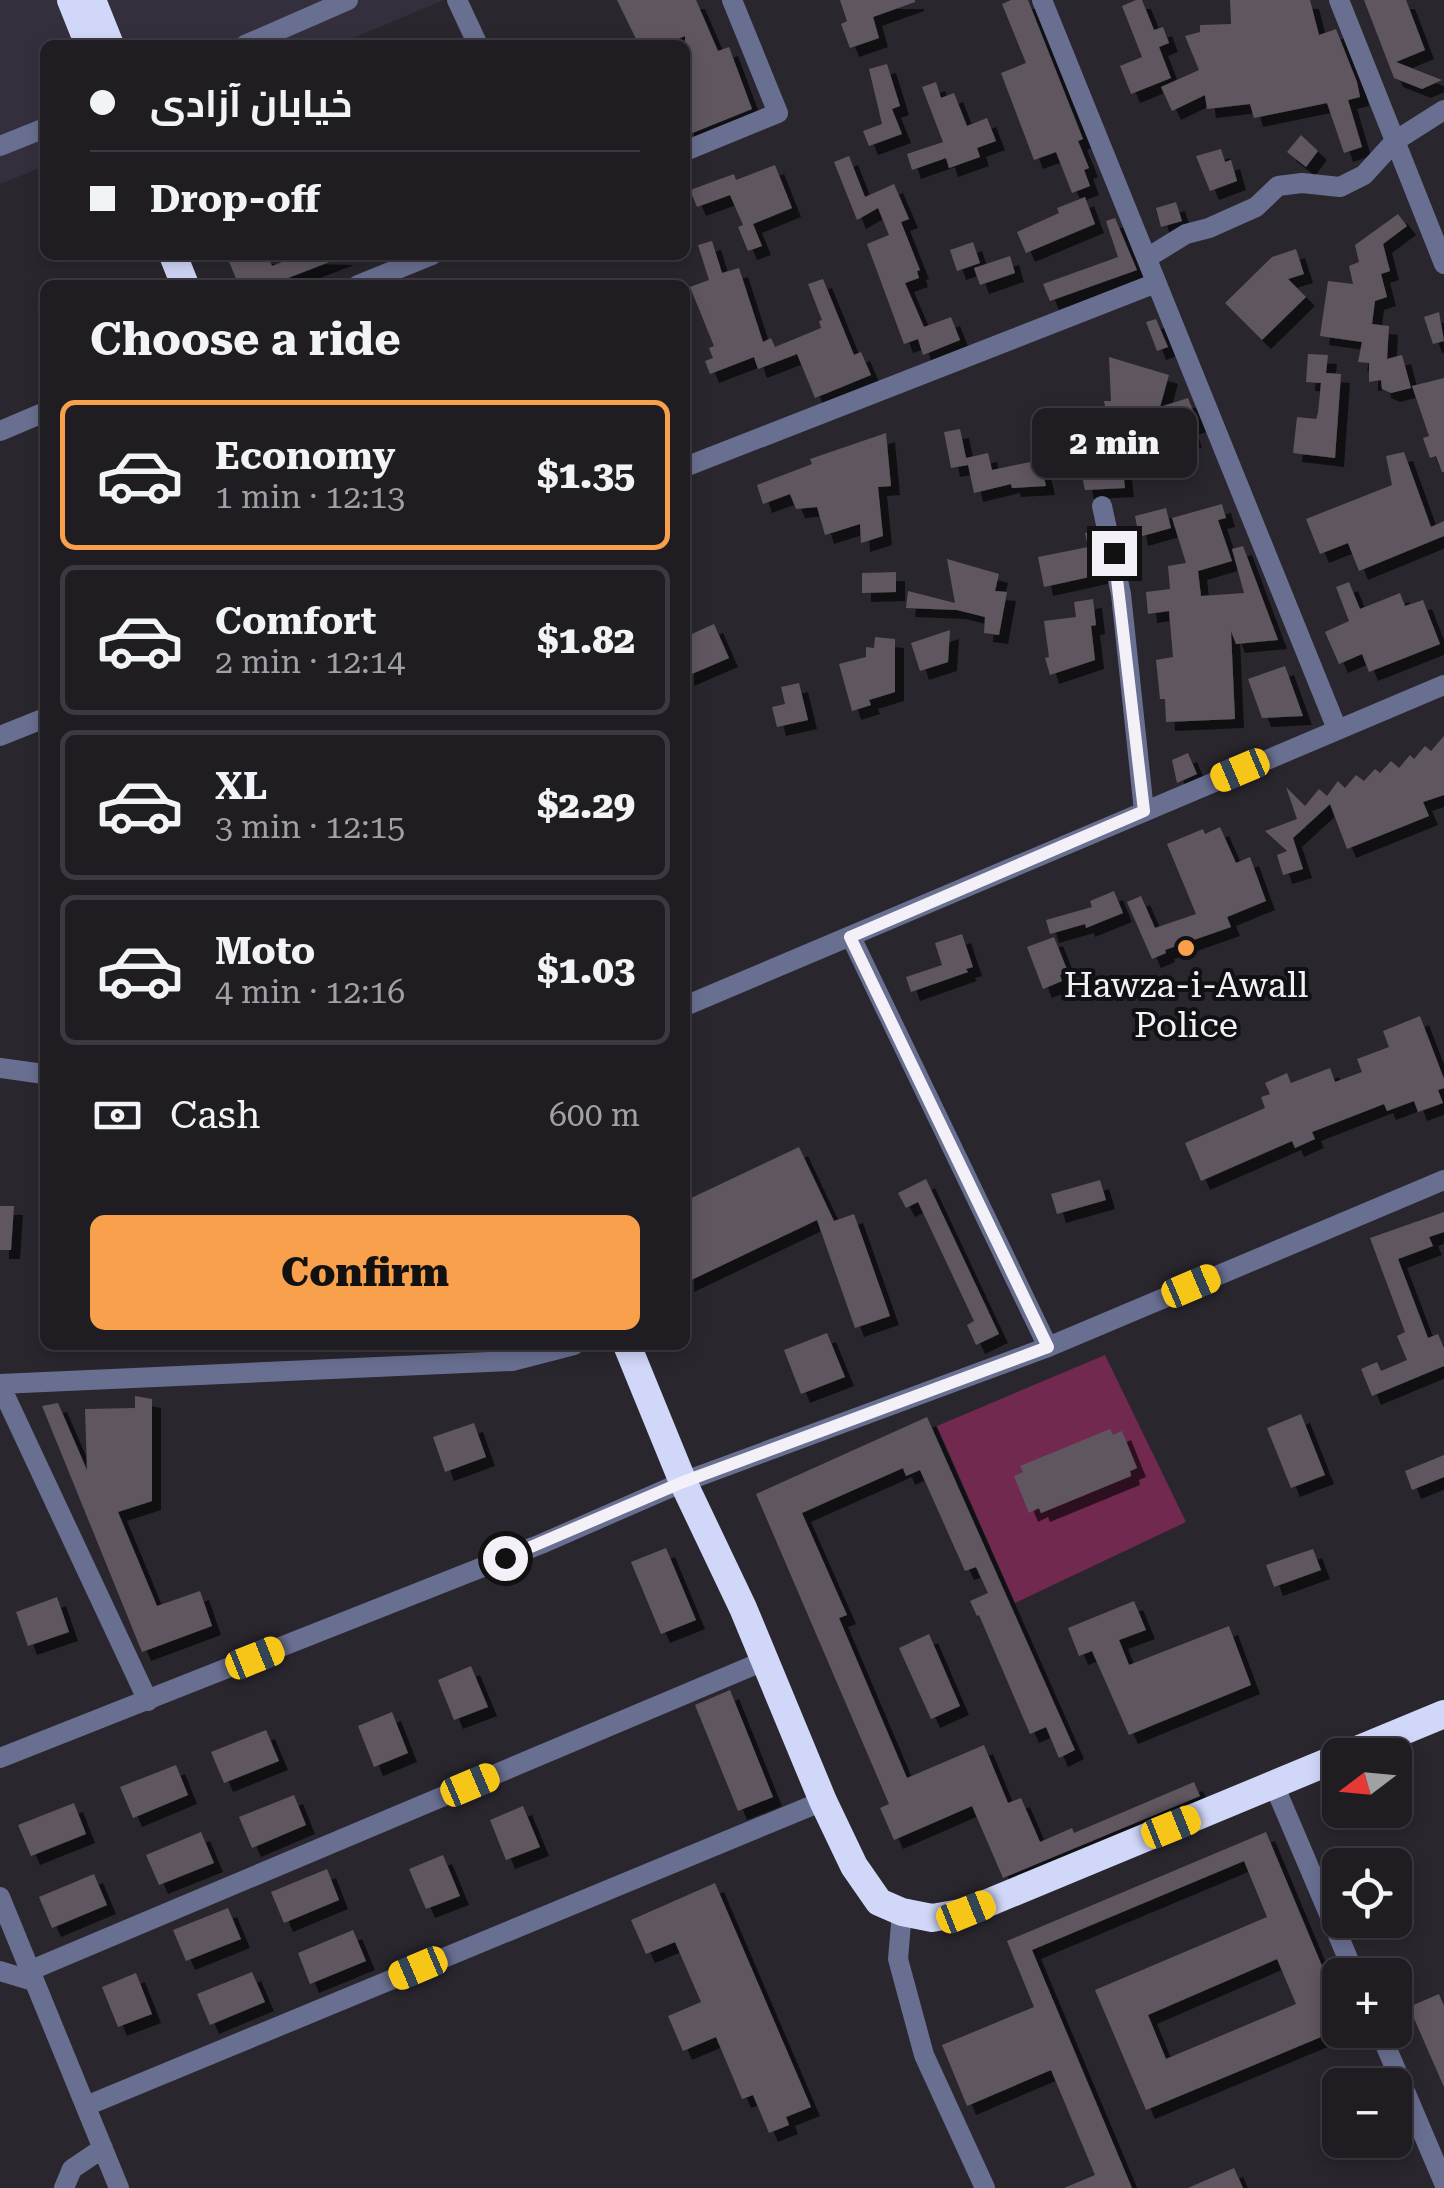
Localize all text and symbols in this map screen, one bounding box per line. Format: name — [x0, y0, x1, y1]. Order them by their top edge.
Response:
text: خیابان آزادی — [150, 82, 352, 126]
text: Drop-off — [150, 177, 320, 221]
text: Choose a ride — [90, 313, 401, 366]
callout: 2 min — [1032, 408, 1196, 478]
text: 2 min — [1070, 424, 1159, 462]
icon: car — [95, 430, 185, 520]
text: Economy — [215, 434, 395, 478]
text: $1.35 — [537, 453, 635, 497]
text: 1 min · 12:13 — [215, 478, 405, 516]
route end — [1092, 531, 1137, 576]
icon: car — [95, 595, 185, 685]
text: Comfort — [215, 599, 376, 643]
text: $1.82 — [537, 618, 635, 662]
text: 2 min · 12:14 — [215, 643, 405, 681]
car — [1207, 744, 1273, 796]
icon: car — [95, 760, 185, 850]
text: XL — [215, 764, 267, 808]
text: $2.29 — [537, 783, 635, 827]
text: 3 min · 12:15 — [215, 808, 405, 846]
icon: car — [95, 925, 185, 1015]
text: Moto — [215, 929, 315, 973]
marker: Hawza-i-Awall Police — [1175, 937, 1197, 959]
text: $1.03 — [537, 948, 635, 992]
place label: Hawza-i-Awall Police — [1064, 965, 1309, 1046]
text: 4 min · 12:16 — [215, 973, 405, 1011]
icon: cash — [90, 1088, 145, 1143]
text: Cash — [170, 1093, 260, 1137]
text: 600 m — [549, 1096, 640, 1134]
button: Confirm — [90, 1215, 640, 1330]
car — [1158, 1260, 1224, 1312]
route start — [483, 1536, 528, 1581]
car — [222, 1633, 288, 1683]
north arrow — [1322, 1738, 1412, 1828]
map controls — [1322, 1738, 1412, 2158]
car — [437, 1759, 503, 1811]
car — [1138, 1802, 1204, 1852]
button: locate — [1322, 1848, 1412, 1938]
car — [933, 1887, 999, 1937]
car — [385, 1942, 451, 1994]
button: + — [1322, 1958, 1412, 2048]
button: − — [1322, 2068, 1412, 2158]

